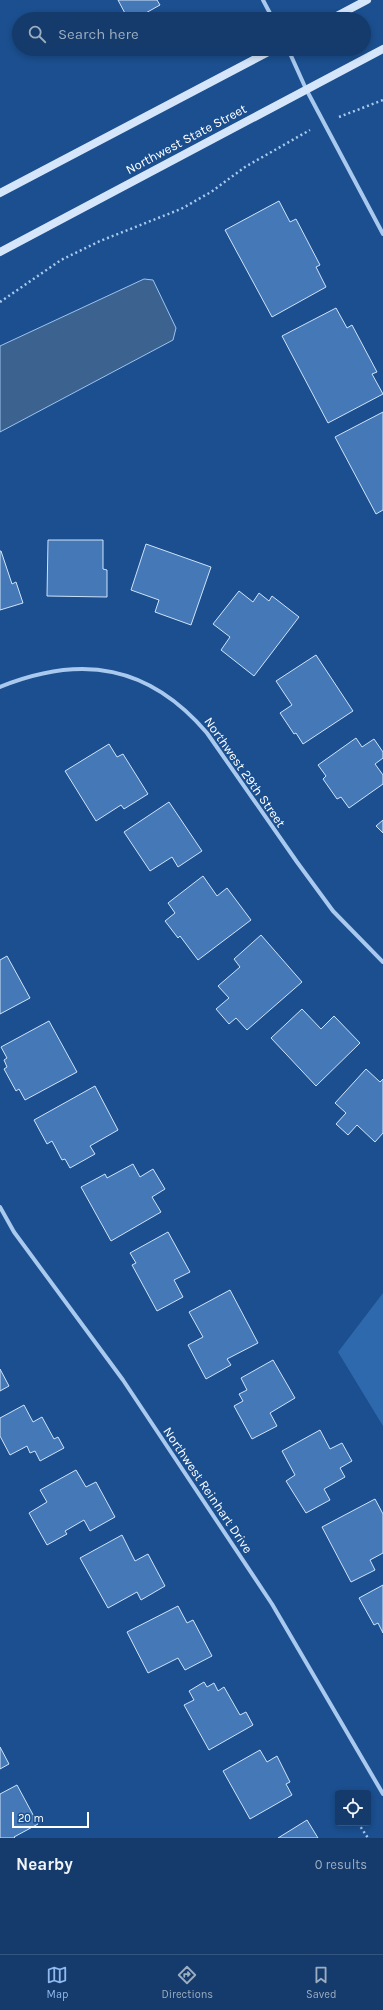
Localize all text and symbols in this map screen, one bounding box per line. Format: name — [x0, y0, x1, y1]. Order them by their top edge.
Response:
search box — [12, 12, 371, 56]
icon: search — [26, 23, 48, 45]
text: Search here — [58, 25, 139, 43]
street label: Northwest State Street — [123, 101, 249, 177]
street label: Northwest 29th Street — [201, 714, 289, 830]
street label: Northwest Reinhart Drive — [160, 1424, 256, 1556]
map controls — [335, 1790, 371, 1826]
button: locate — [335, 1790, 371, 1826]
scale bar — [12, 1810, 89, 1829]
text: 20 m — [18, 1812, 44, 1825]
text: Nearby — [16, 1854, 73, 1874]
text: 0 results — [315, 1857, 367, 1872]
tab: Map — [46, 1964, 68, 2001]
tab: Directions — [161, 1964, 213, 2001]
tab: Saved — [306, 1964, 337, 2001]

